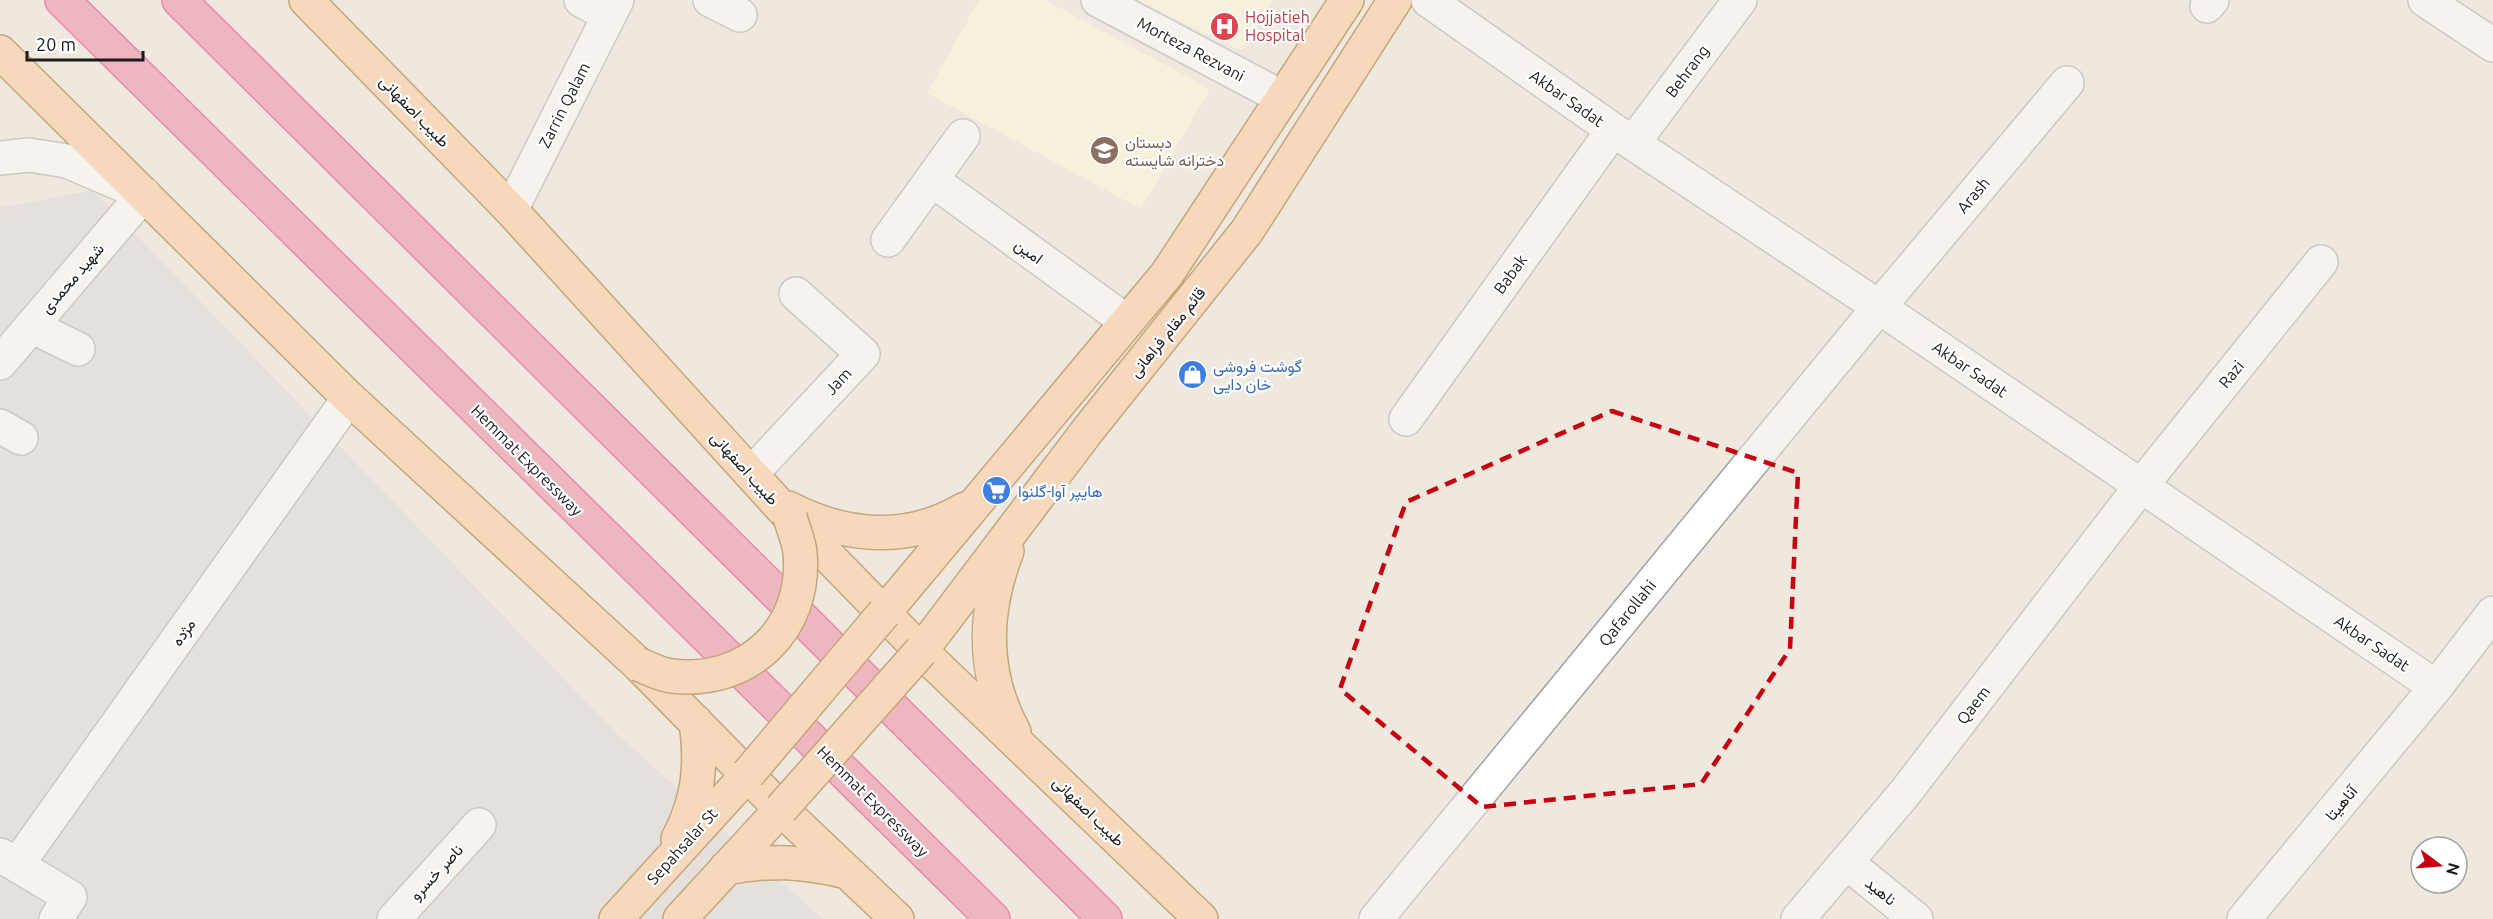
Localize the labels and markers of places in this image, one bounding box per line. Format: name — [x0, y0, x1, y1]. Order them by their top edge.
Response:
place label: Hojjatieh Hospital — [1245, 8, 1310, 44]
hospital icon: Hojjatieh Hospital — [1208, 10, 1240, 42]
place label: دبستان دخترانه شایسته — [1125, 133, 1224, 171]
school or university icon: دبستان دخترانه شایسته — [1088, 135, 1120, 167]
place label: گوشت فروشی خان دایی — [1213, 357, 1302, 395]
shop icon: گوشت فروشی خان دایی — [1176, 359, 1208, 391]
supermarket icon: هایپر آوا-گلنوا — [981, 475, 1013, 507]
place label: هایپر آوا-گلنوا — [1018, 482, 1103, 503]

